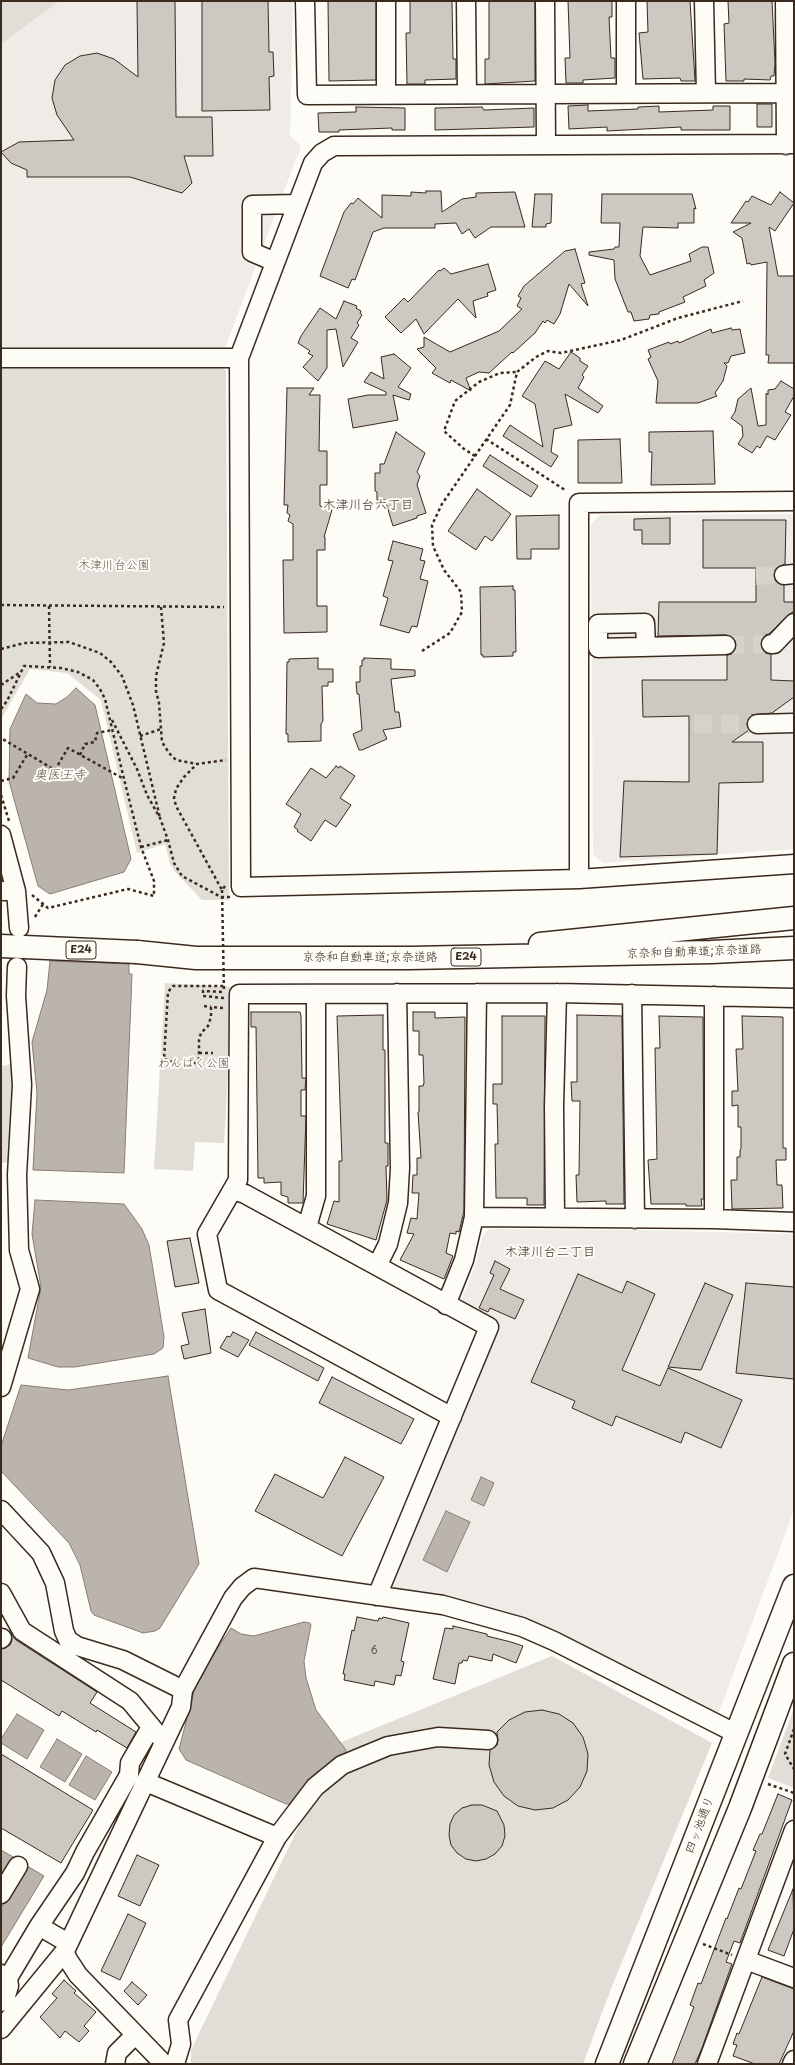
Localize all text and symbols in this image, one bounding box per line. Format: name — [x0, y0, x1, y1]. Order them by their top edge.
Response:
district label: 木津川台六丁目 — [323, 497, 413, 513]
park label: 木津川台公園 — [78, 559, 150, 573]
water label: 奥医王寺 — [34, 767, 86, 783]
road number: E24 — [66, 941, 96, 959]
street label: 京奈和自動車道;京奈道路 — [626, 942, 762, 962]
road number: E24 — [451, 948, 481, 966]
street label: 京奈和自動車道;京奈道路 — [302, 951, 438, 965]
park label: わんぱく公園 — [158, 1057, 230, 1071]
district label: 木津川台二丁目 — [505, 1244, 595, 1260]
house number: 6 — [370, 1645, 378, 1657]
street label: 四ッ池通り — [683, 1794, 717, 1856]

